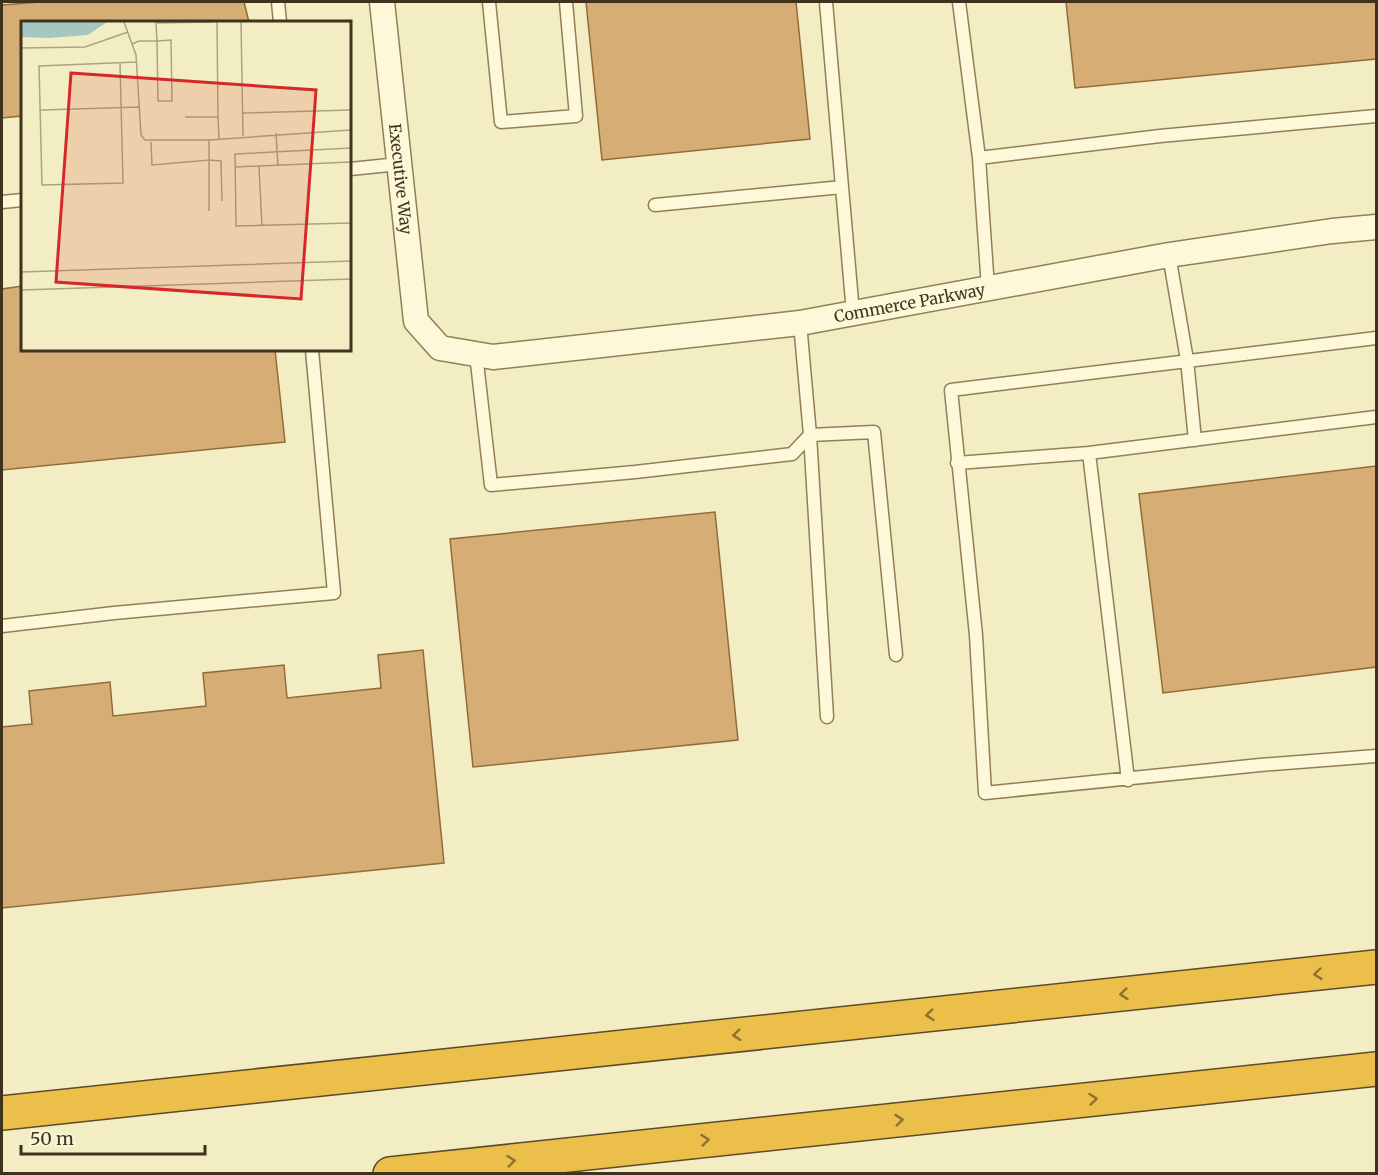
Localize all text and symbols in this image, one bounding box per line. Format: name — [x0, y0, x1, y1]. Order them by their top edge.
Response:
inset map — [21, 21, 351, 351]
street label: Executive Way — [385, 123, 417, 236]
street label: Commerce Parkway — [832, 279, 987, 327]
one-way arrow — [1314, 967, 1323, 980]
one-way arrow — [1120, 987, 1129, 1000]
one-way arrow — [926, 1008, 935, 1021]
one-way arrow — [732, 1028, 741, 1041]
one-way arrow — [1089, 1093, 1098, 1106]
one-way arrow — [895, 1114, 904, 1127]
scale bar — [21, 1118, 206, 1156]
text: 50 m — [30, 1127, 74, 1150]
one-way arrow — [701, 1134, 710, 1147]
one-way arrow — [507, 1155, 516, 1168]

